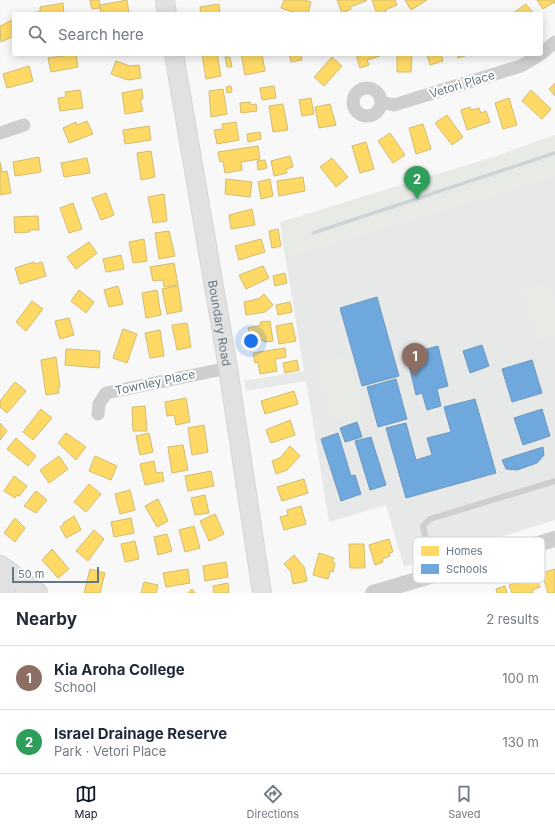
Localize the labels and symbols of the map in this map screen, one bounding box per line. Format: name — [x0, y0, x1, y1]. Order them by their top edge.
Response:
street label: Vetori Place — [427, 67, 497, 101]
pin: 2 — [404, 166, 430, 199]
street label: Boundary Road — [205, 279, 235, 367]
your location — [241, 331, 261, 351]
pin: 1 — [402, 343, 428, 376]
street label: Townley Place — [114, 366, 196, 398]
legend — [413, 537, 545, 583]
text: Homes — [446, 544, 483, 558]
text: Schools — [446, 562, 488, 576]
scale bar — [12, 565, 99, 584]

